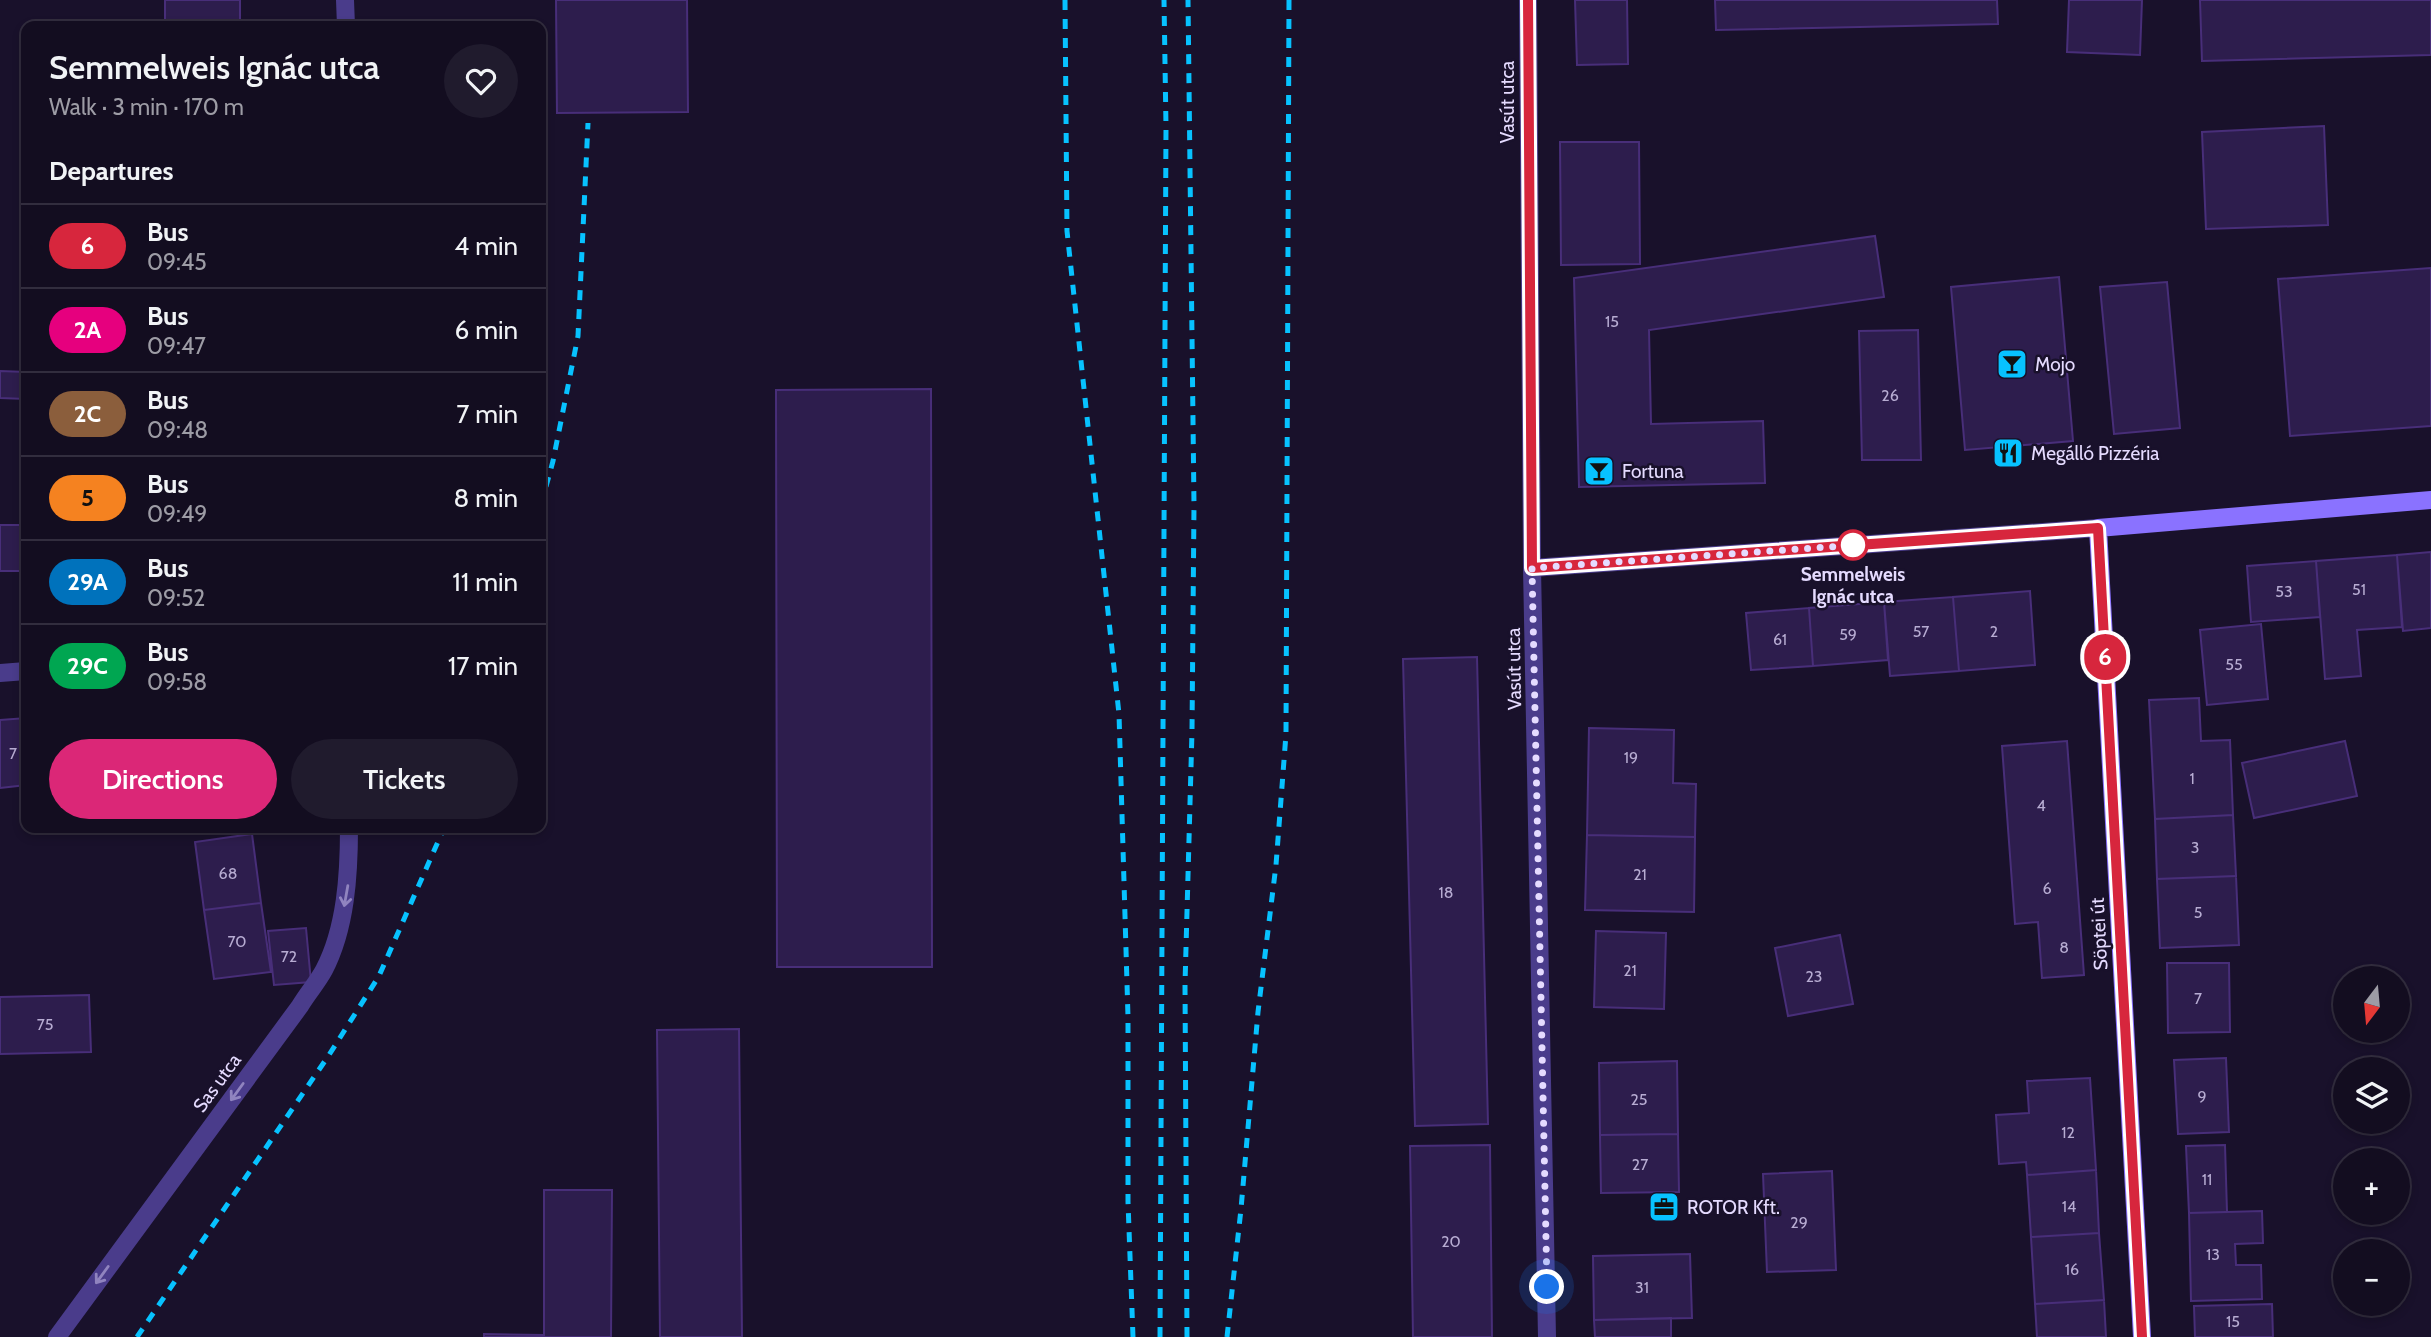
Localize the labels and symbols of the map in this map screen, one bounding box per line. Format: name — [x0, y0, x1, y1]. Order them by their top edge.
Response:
street label: Vasút utca — [1496, 61, 1519, 143]
house number: 15 — [1605, 312, 1619, 331]
bar icon: Mojo — [1995, 347, 2029, 381]
place label: Mojo — [2035, 353, 2075, 376]
house number: 26 — [1881, 386, 1899, 405]
restaurant icon: Megálló Pizzéria — [1991, 436, 2025, 470]
place label: Megálló Pizzéria — [2031, 442, 2159, 465]
bar icon: Fortuna — [1582, 454, 1616, 488]
place label: Fortuna — [1622, 460, 1684, 483]
marker: Semmelweis Ignác utca — [1838, 530, 1868, 560]
place label: Semmelweis Ignác utca — [1801, 563, 1905, 608]
house number: 51 — [2352, 580, 2366, 599]
house number: 53 — [2275, 582, 2293, 601]
house number: 57 — [1913, 622, 1929, 641]
house number: 2 — [1990, 622, 1998, 641]
house number: 59 — [1839, 625, 1857, 644]
street label: Vasút utca — [1502, 628, 1526, 710]
house number: 61 — [1773, 630, 1787, 649]
line badge: 6 — [2082, 634, 2128, 680]
house number: 55 — [2225, 655, 2243, 674]
house number: 7 — [9, 744, 17, 763]
house number: 19 — [1624, 748, 1638, 767]
house number: 1 — [2189, 769, 2195, 788]
house number: 4 — [2036, 796, 2046, 815]
house number: 3 — [2191, 838, 2199, 857]
house number: 68 — [219, 864, 237, 883]
house number: 21 — [1633, 865, 1647, 884]
house number: 6 — [2042, 879, 2052, 898]
house number: 18 — [1439, 883, 1453, 902]
one-way arrow — [339, 884, 352, 907]
street label: Söptei út — [2086, 896, 2112, 971]
house number: 5 — [2194, 903, 2202, 922]
house number: 70 — [227, 932, 247, 951]
house number: 8 — [2059, 938, 2069, 957]
house number: 72 — [281, 947, 297, 966]
house number: 21 — [1623, 961, 1637, 980]
north arrow — [2333, 966, 2410, 1043]
house number: 23 — [1805, 967, 1823, 986]
house number: 7 — [2194, 989, 2202, 1008]
house number: 75 — [37, 1015, 53, 1034]
street label: Sas utca — [188, 1049, 246, 1117]
one-way arrow — [229, 1082, 244, 1101]
house number: 9 — [2197, 1087, 2207, 1106]
house number: 25 — [1630, 1090, 1648, 1109]
house number: 12 — [2061, 1123, 2075, 1142]
house number: 27 — [1632, 1155, 1648, 1174]
house number: 11 — [2202, 1170, 2212, 1189]
office icon: ROTOR Kft. — [1647, 1190, 1681, 1224]
place label: ROTOR Kft. — [1687, 1196, 1780, 1219]
house number: 14 — [2062, 1197, 2076, 1216]
house number: 29 — [1790, 1213, 1808, 1232]
house number: 20 — [1441, 1232, 1461, 1251]
house number: 13 — [2206, 1245, 2220, 1264]
house number: 16 — [2065, 1260, 2079, 1279]
one-way arrow — [95, 1265, 109, 1284]
your location — [1529, 1269, 1564, 1304]
house number: 31 — [1635, 1278, 1649, 1297]
house number: 15 — [2226, 1312, 2240, 1331]

